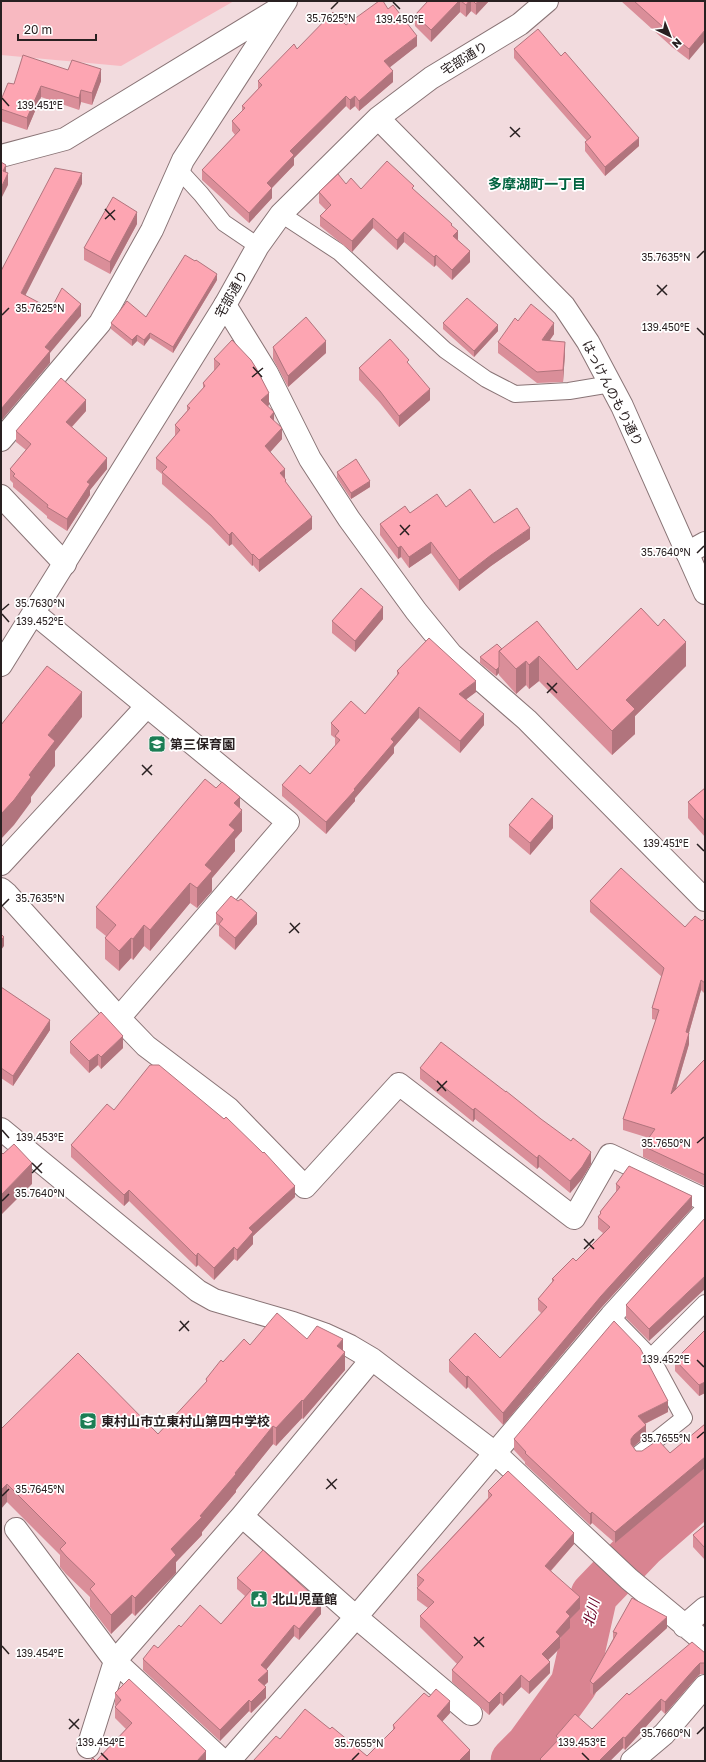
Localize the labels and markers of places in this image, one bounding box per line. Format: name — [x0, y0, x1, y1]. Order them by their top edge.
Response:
school or university icon: 第三保育園 — [147, 734, 167, 754]
place label: 第三保育園 — [170, 736, 235, 752]
school or university icon: 東村山市立東村山第四中学校 — [78, 1411, 98, 1431]
place label: 東村山市立東村山第四中学校 — [101, 1413, 270, 1429]
public building icon: 北山児童館 — [249, 1589, 269, 1609]
place label: 北山児童館 — [272, 1591, 337, 1607]

